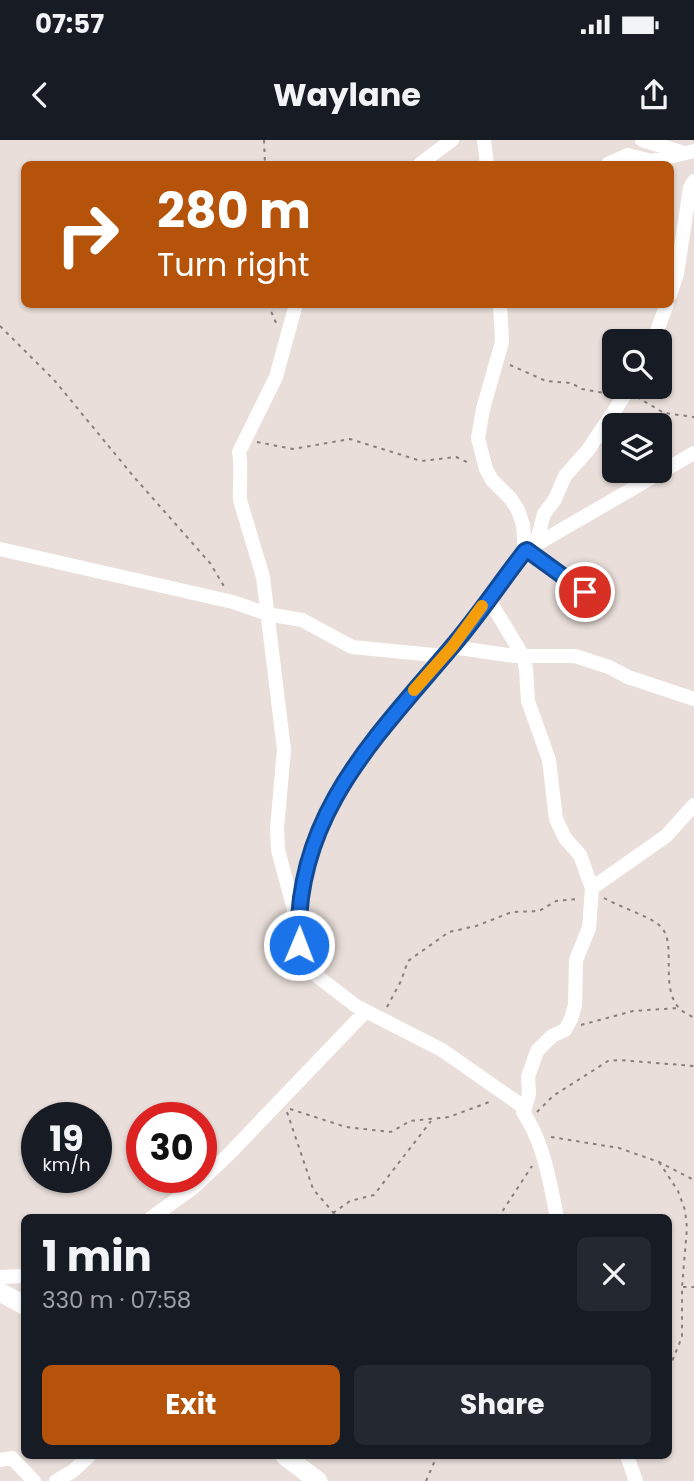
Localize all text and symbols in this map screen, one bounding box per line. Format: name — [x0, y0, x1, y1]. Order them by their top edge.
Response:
text: 07:57 — [35, 6, 104, 42]
text: Waylane — [273, 72, 421, 117]
icon: back — [21, 76, 59, 114]
icon: share — [635, 76, 673, 114]
text: 280 m — [157, 177, 311, 245]
icon: right — [42, 189, 133, 280]
text: Turn right — [157, 242, 309, 287]
map controls — [602, 329, 672, 483]
button: search — [602, 329, 672, 399]
button: layers — [602, 413, 672, 483]
pin — [555, 562, 615, 622]
icon: arrive — [566, 573, 604, 611]
position arrow — [262, 908, 336, 982]
speed limit sign: 30 — [126, 1102, 217, 1193]
text: 19 — [49, 1114, 84, 1163]
text: km/h — [43, 1152, 90, 1177]
text: 1 min — [42, 1227, 152, 1286]
button: close — [577, 1237, 651, 1311]
text: 330 m · 07:58 — [42, 1284, 191, 1316]
button: Exit — [42, 1365, 340, 1445]
button: Share — [354, 1365, 651, 1445]

